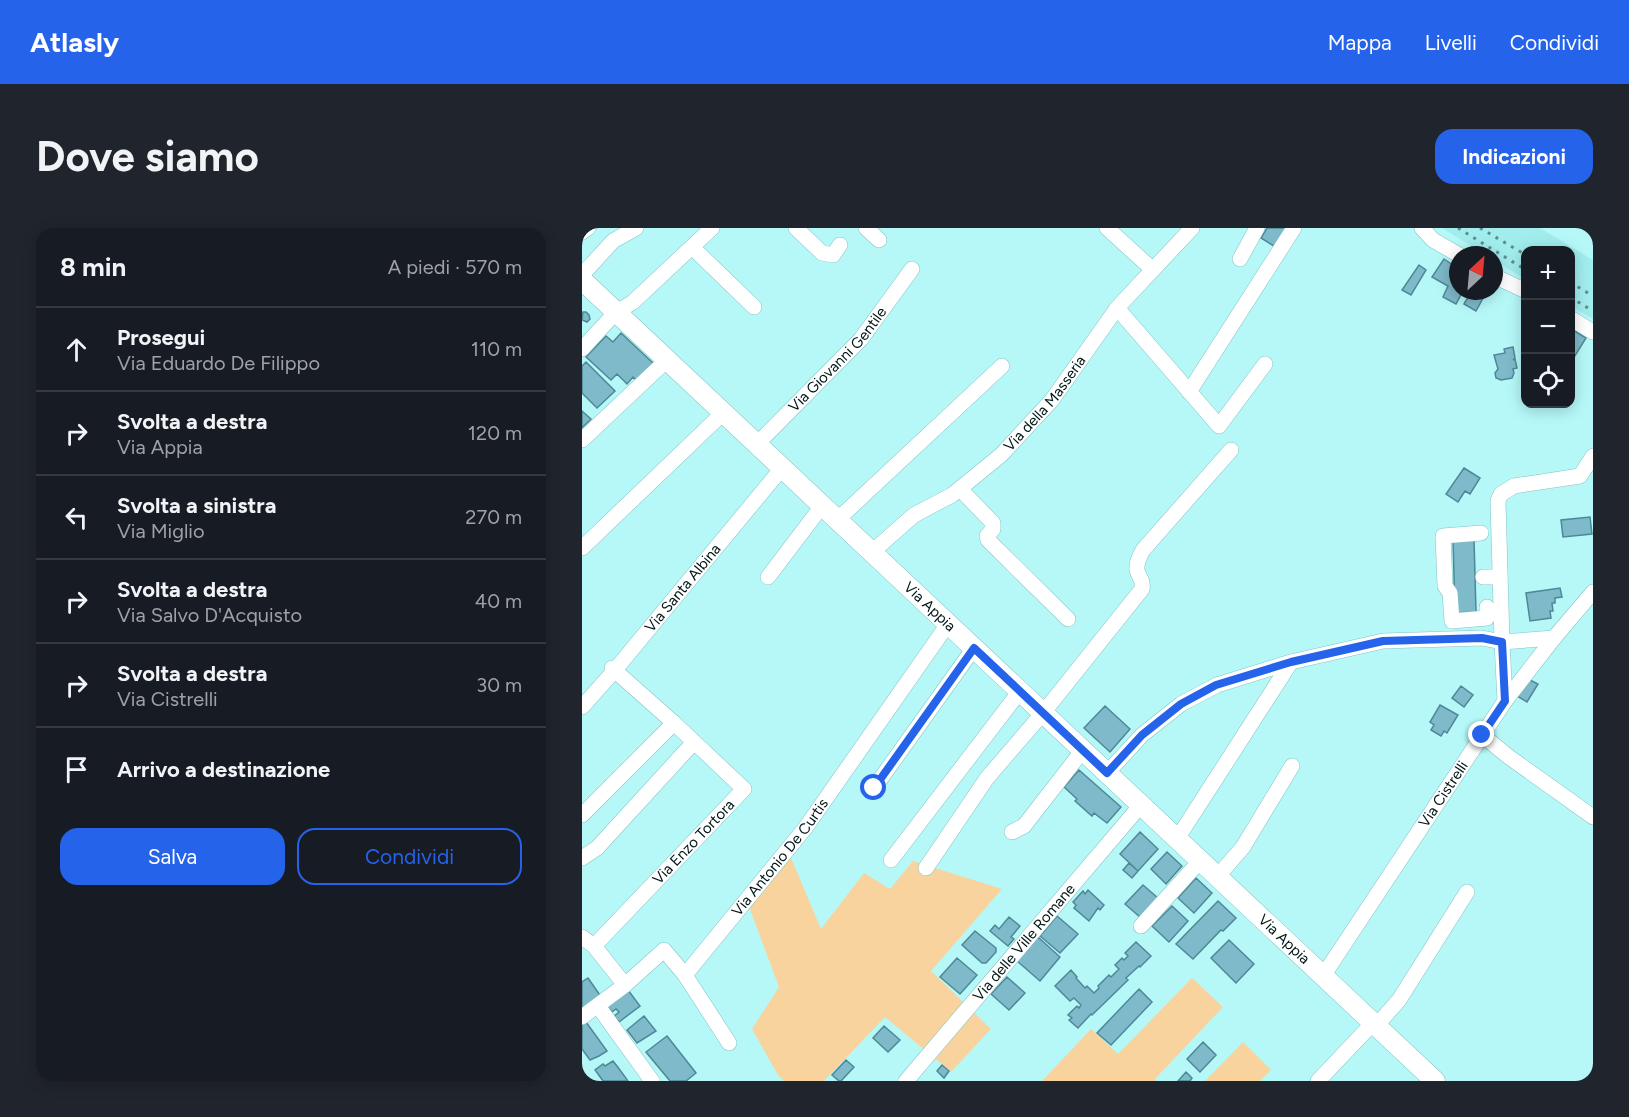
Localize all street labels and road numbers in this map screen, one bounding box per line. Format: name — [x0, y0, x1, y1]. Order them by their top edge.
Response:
street label: Via Giovanni Gentile — [785, 303, 890, 416]
street label: Via della Masseria — [1000, 352, 1090, 455]
street label: Via Santa Albina — [641, 540, 725, 636]
street label: Via Appia — [900, 578, 959, 635]
street label: Via Cistrelli — [1415, 758, 1472, 831]
street label: Via Antonio De Curtis — [728, 795, 832, 920]
street label: Via Enzo Tortora — [649, 796, 738, 888]
street label: Via delle Ville Romane — [969, 880, 1079, 1005]
street label: Via Appia — [1254, 911, 1314, 968]

